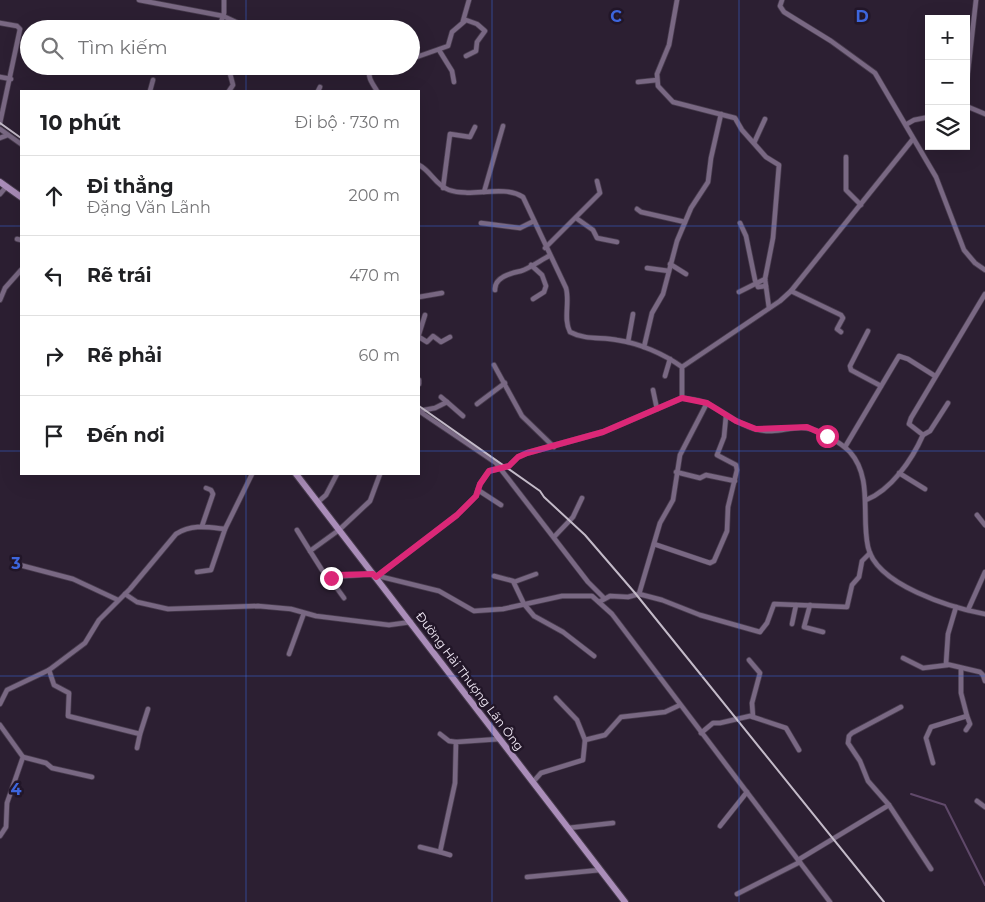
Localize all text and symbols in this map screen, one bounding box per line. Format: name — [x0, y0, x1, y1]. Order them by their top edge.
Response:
text: C — [610, 7, 622, 26]
text: D — [855, 7, 869, 26]
map controls — [925, 15, 970, 150]
button: + — [925, 15, 970, 60]
search box — [20, 20, 420, 75]
icon: search — [38, 34, 66, 62]
text: Tìm kiếm — [78, 36, 168, 59]
button: − — [925, 60, 970, 105]
button: layers — [925, 105, 970, 150]
text: 10 phút — [40, 110, 121, 135]
text: Đi bộ · 730 m — [295, 113, 400, 132]
text: Đi thẳng — [87, 175, 174, 198]
icon: ahead — [40, 182, 68, 210]
text: 200 m — [349, 186, 400, 205]
text: Đặng Văn Lãnh — [87, 198, 211, 217]
icon: left — [40, 262, 68, 290]
text: Rẽ trái — [87, 264, 152, 287]
text: 470 m — [349, 266, 400, 285]
icon: right — [40, 342, 68, 370]
text: Rẽ phải — [87, 344, 162, 367]
text: 60 m — [358, 346, 400, 365]
icon: arrive — [40, 422, 68, 450]
text: Đến nơi — [87, 424, 165, 447]
route start — [816, 425, 839, 448]
text: 3 — [10, 554, 21, 573]
route end — [320, 567, 343, 590]
street label: Đường Hải Thượng Lãn Ông — [413, 609, 527, 753]
text: 4 — [10, 780, 22, 799]

